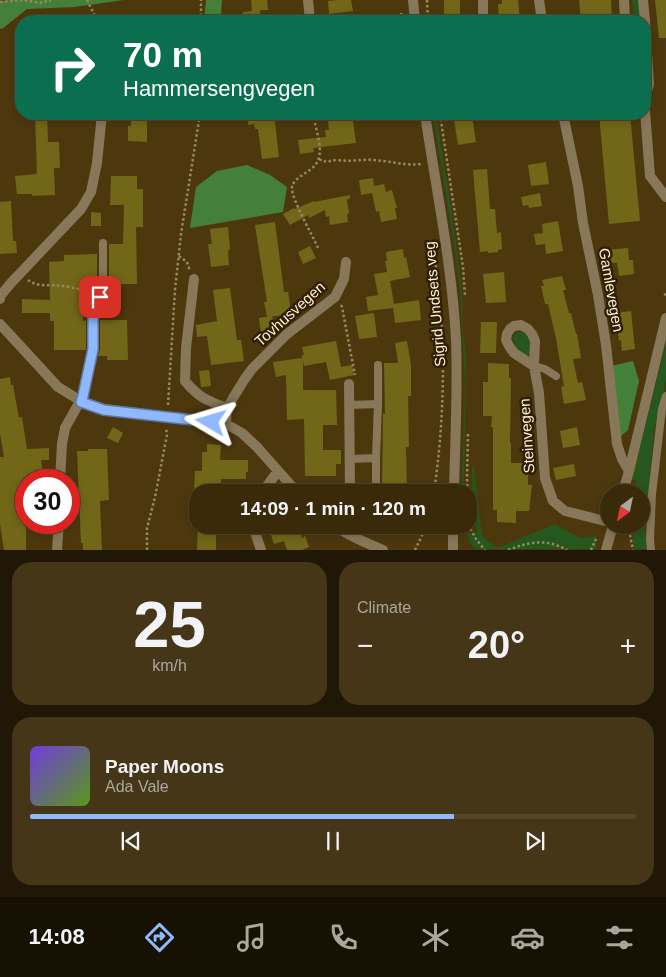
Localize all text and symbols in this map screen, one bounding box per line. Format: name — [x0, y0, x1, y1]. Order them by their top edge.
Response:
icon: right — [40, 35, 105, 100]
text: 70 m — [123, 35, 203, 74]
text: Hammersengvegen — [123, 76, 315, 101]
street label: Sigrid Undsets veg — [421, 241, 448, 367]
street label: Gamlevegen — [596, 247, 627, 333]
pin — [79, 276, 121, 318]
street label: Tovhusvegen — [251, 278, 328, 350]
icon: arrive — [86, 283, 114, 311]
position arrow — [184, 395, 236, 447]
street label: Steinvegen — [515, 398, 538, 474]
speed limit sign: 30 — [15, 469, 80, 534]
north arrow — [600, 484, 650, 534]
map controls — [600, 484, 650, 534]
text: 14:09 · 1 min · 120 m — [240, 498, 426, 519]
text: 25 — [133, 588, 206, 661]
text: Climate — [357, 599, 411, 616]
text: 20° — [468, 624, 525, 666]
text: − — [357, 630, 373, 661]
text: + — [620, 630, 636, 661]
text: km/h — [152, 657, 187, 674]
text: Paper Moons — [105, 756, 224, 777]
text: Ada Vale — [105, 778, 169, 795]
icon: previous — [117, 827, 145, 855]
icon: pause — [319, 827, 347, 855]
icon: next — [521, 827, 549, 855]
icon: directions — [142, 920, 177, 955]
icon: music — [234, 920, 269, 955]
icon: phone — [326, 920, 361, 955]
icon: climate — [418, 920, 453, 955]
icon: car — [510, 920, 545, 955]
icon: filters — [602, 920, 637, 955]
text: 14:08 — [29, 924, 85, 949]

